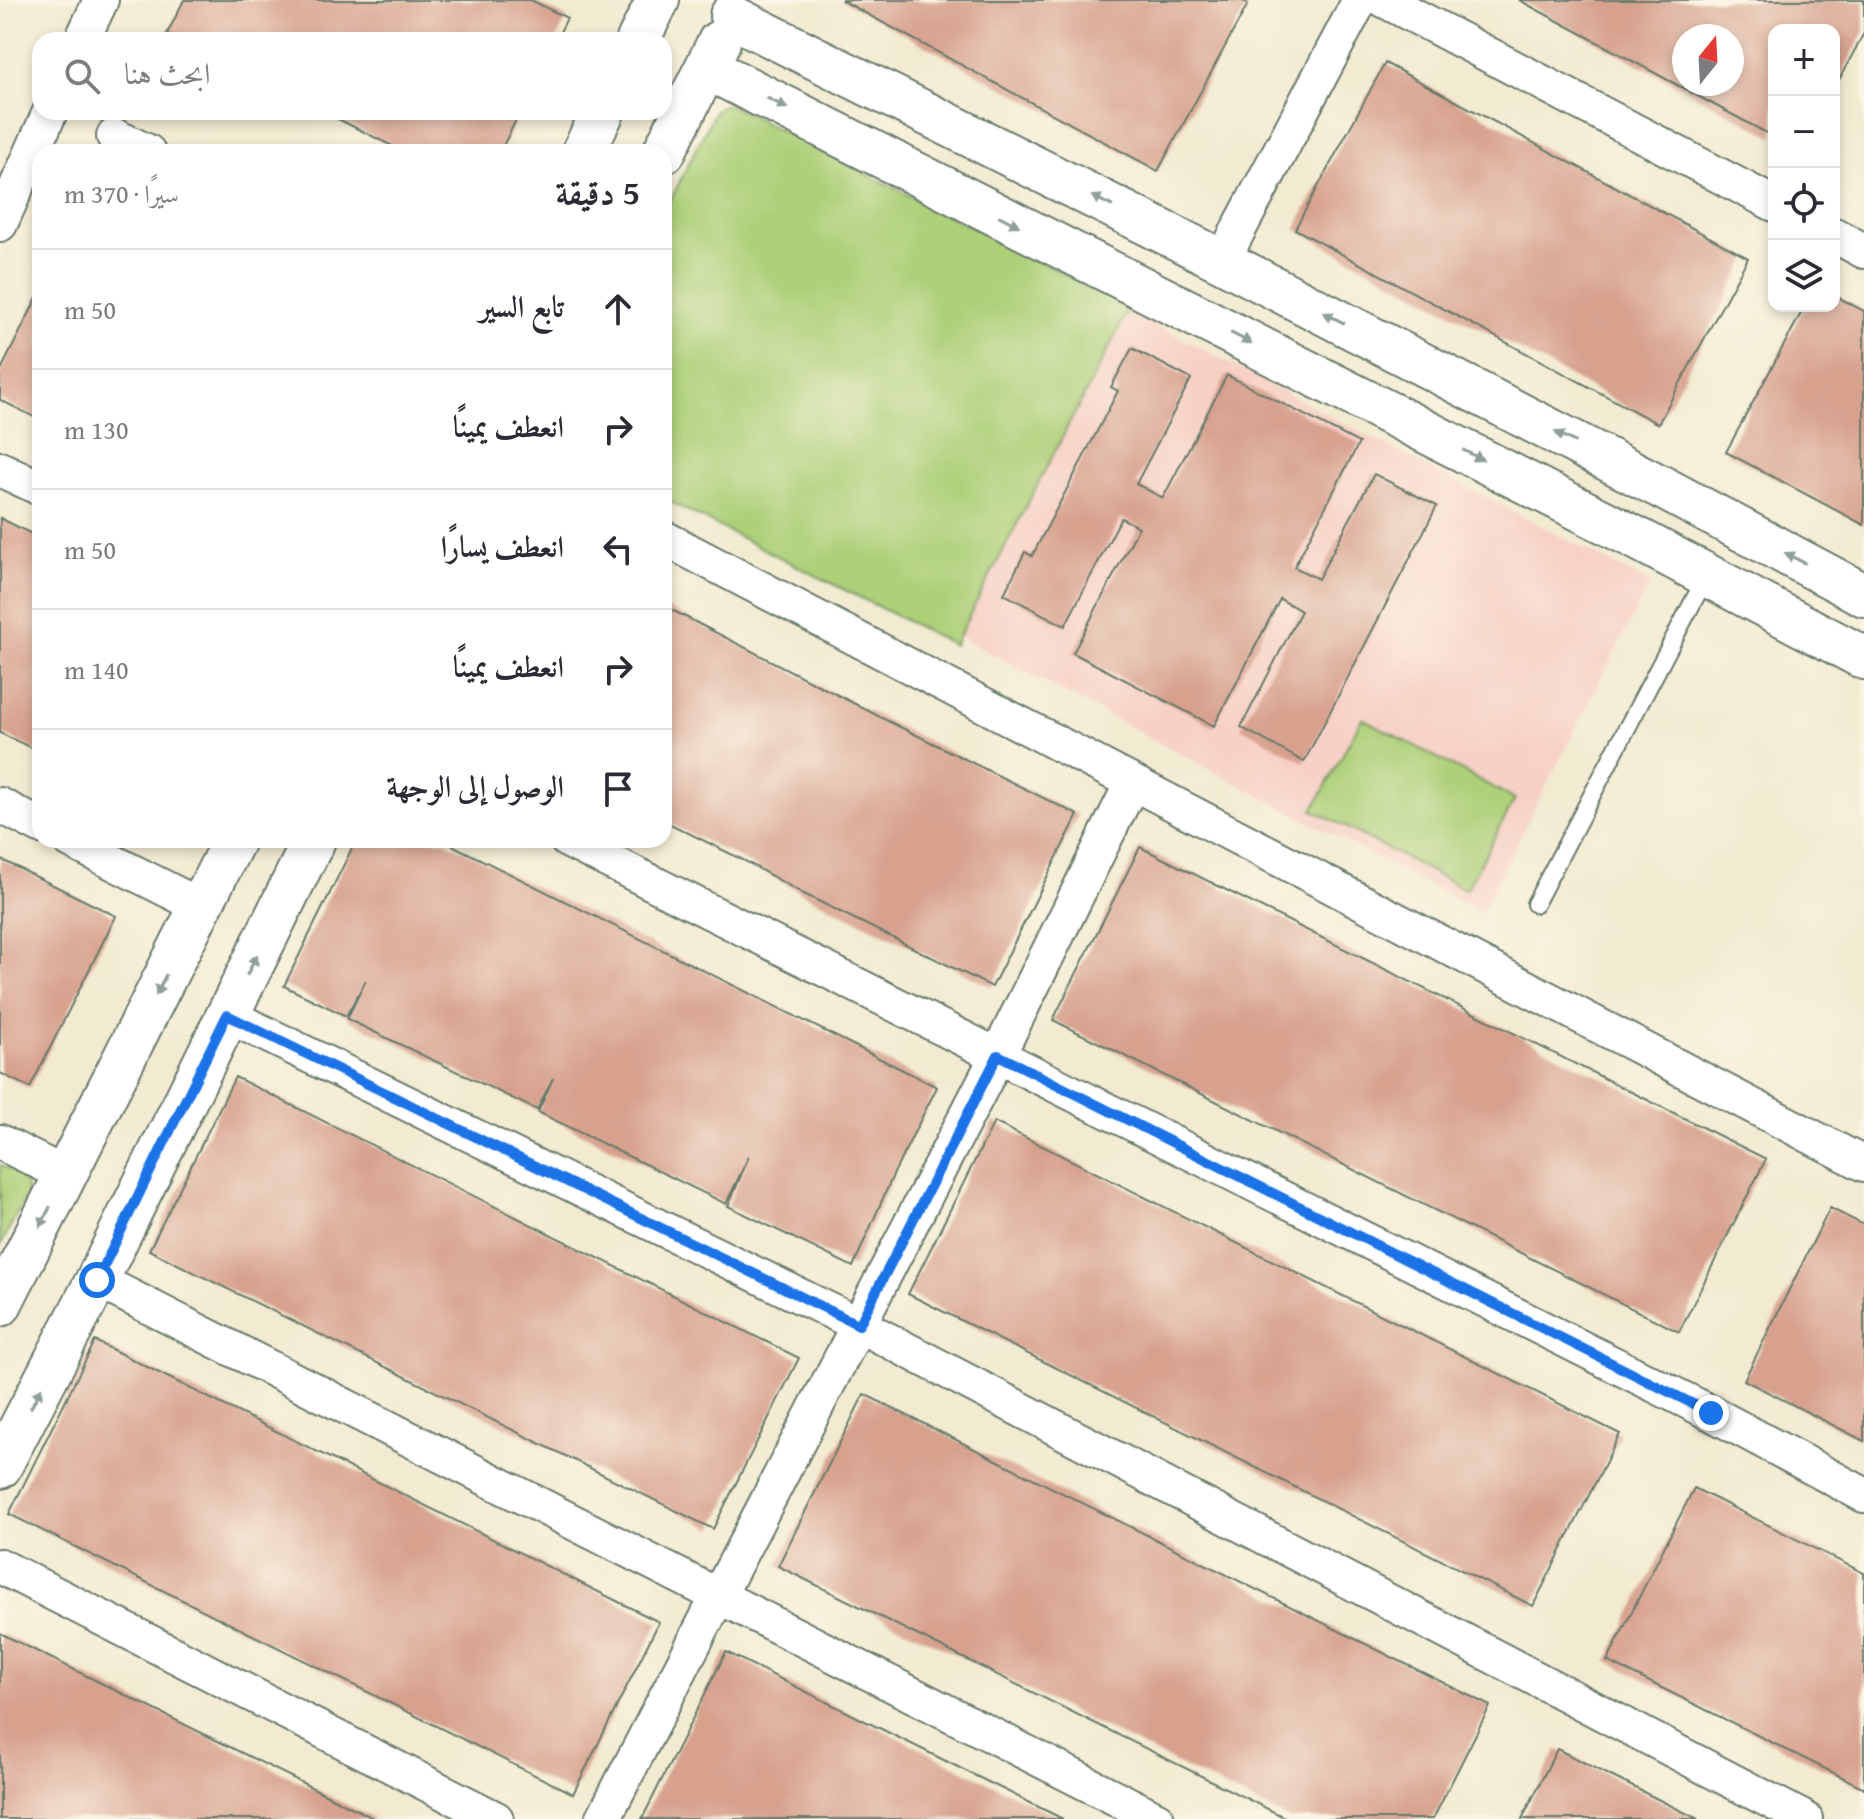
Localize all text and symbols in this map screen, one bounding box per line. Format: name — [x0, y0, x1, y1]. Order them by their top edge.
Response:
north arrow — [1672, 24, 1744, 96]
map controls — [1768, 24, 1840, 312]
button: + — [1768, 24, 1840, 96]
search box — [32, 32, 672, 120]
text: ابحث هنا — [124, 51, 211, 95]
icon: search — [60, 54, 104, 98]
one-way arrow — [765, 96, 788, 110]
button: − — [1768, 96, 1840, 168]
text: 5 دقيقة — [556, 167, 640, 216]
button: locate — [1768, 168, 1840, 240]
text: سيرًا · 370 m — [64, 174, 179, 213]
one-way arrow — [1090, 194, 1113, 208]
one-way arrow — [997, 214, 1020, 227]
button: layers — [1768, 240, 1840, 312]
text: تابع السير — [479, 284, 564, 328]
icon: ahead — [596, 287, 640, 331]
text: 50 m — [64, 290, 116, 329]
one-way arrow — [1322, 312, 1345, 325]
one-way arrow — [1229, 331, 1252, 345]
text: انعطف يمينًا — [453, 404, 564, 448]
icon: right — [596, 407, 640, 451]
text: 130 m — [64, 410, 129, 449]
one-way arrow — [1554, 431, 1576, 445]
one-way arrow — [1461, 449, 1484, 462]
text: انعطف يسارًا — [441, 524, 564, 568]
icon: left — [596, 527, 640, 571]
text: 50 m — [64, 530, 116, 569]
one-way arrow — [1784, 552, 1807, 565]
text: انعطف يمينًا — [453, 644, 564, 688]
icon: right — [596, 647, 640, 691]
text: 140 m — [64, 650, 129, 689]
text: الوصول إلى الوجهة — [386, 764, 564, 808]
icon: arrive — [596, 767, 640, 811]
one-way arrow — [245, 953, 259, 976]
one-way arrow — [154, 973, 168, 996]
one-way arrow — [38, 1206, 51, 1229]
route start — [79, 1262, 115, 1298]
one-way arrow — [29, 1386, 42, 1409]
route end — [1693, 1395, 1729, 1431]

